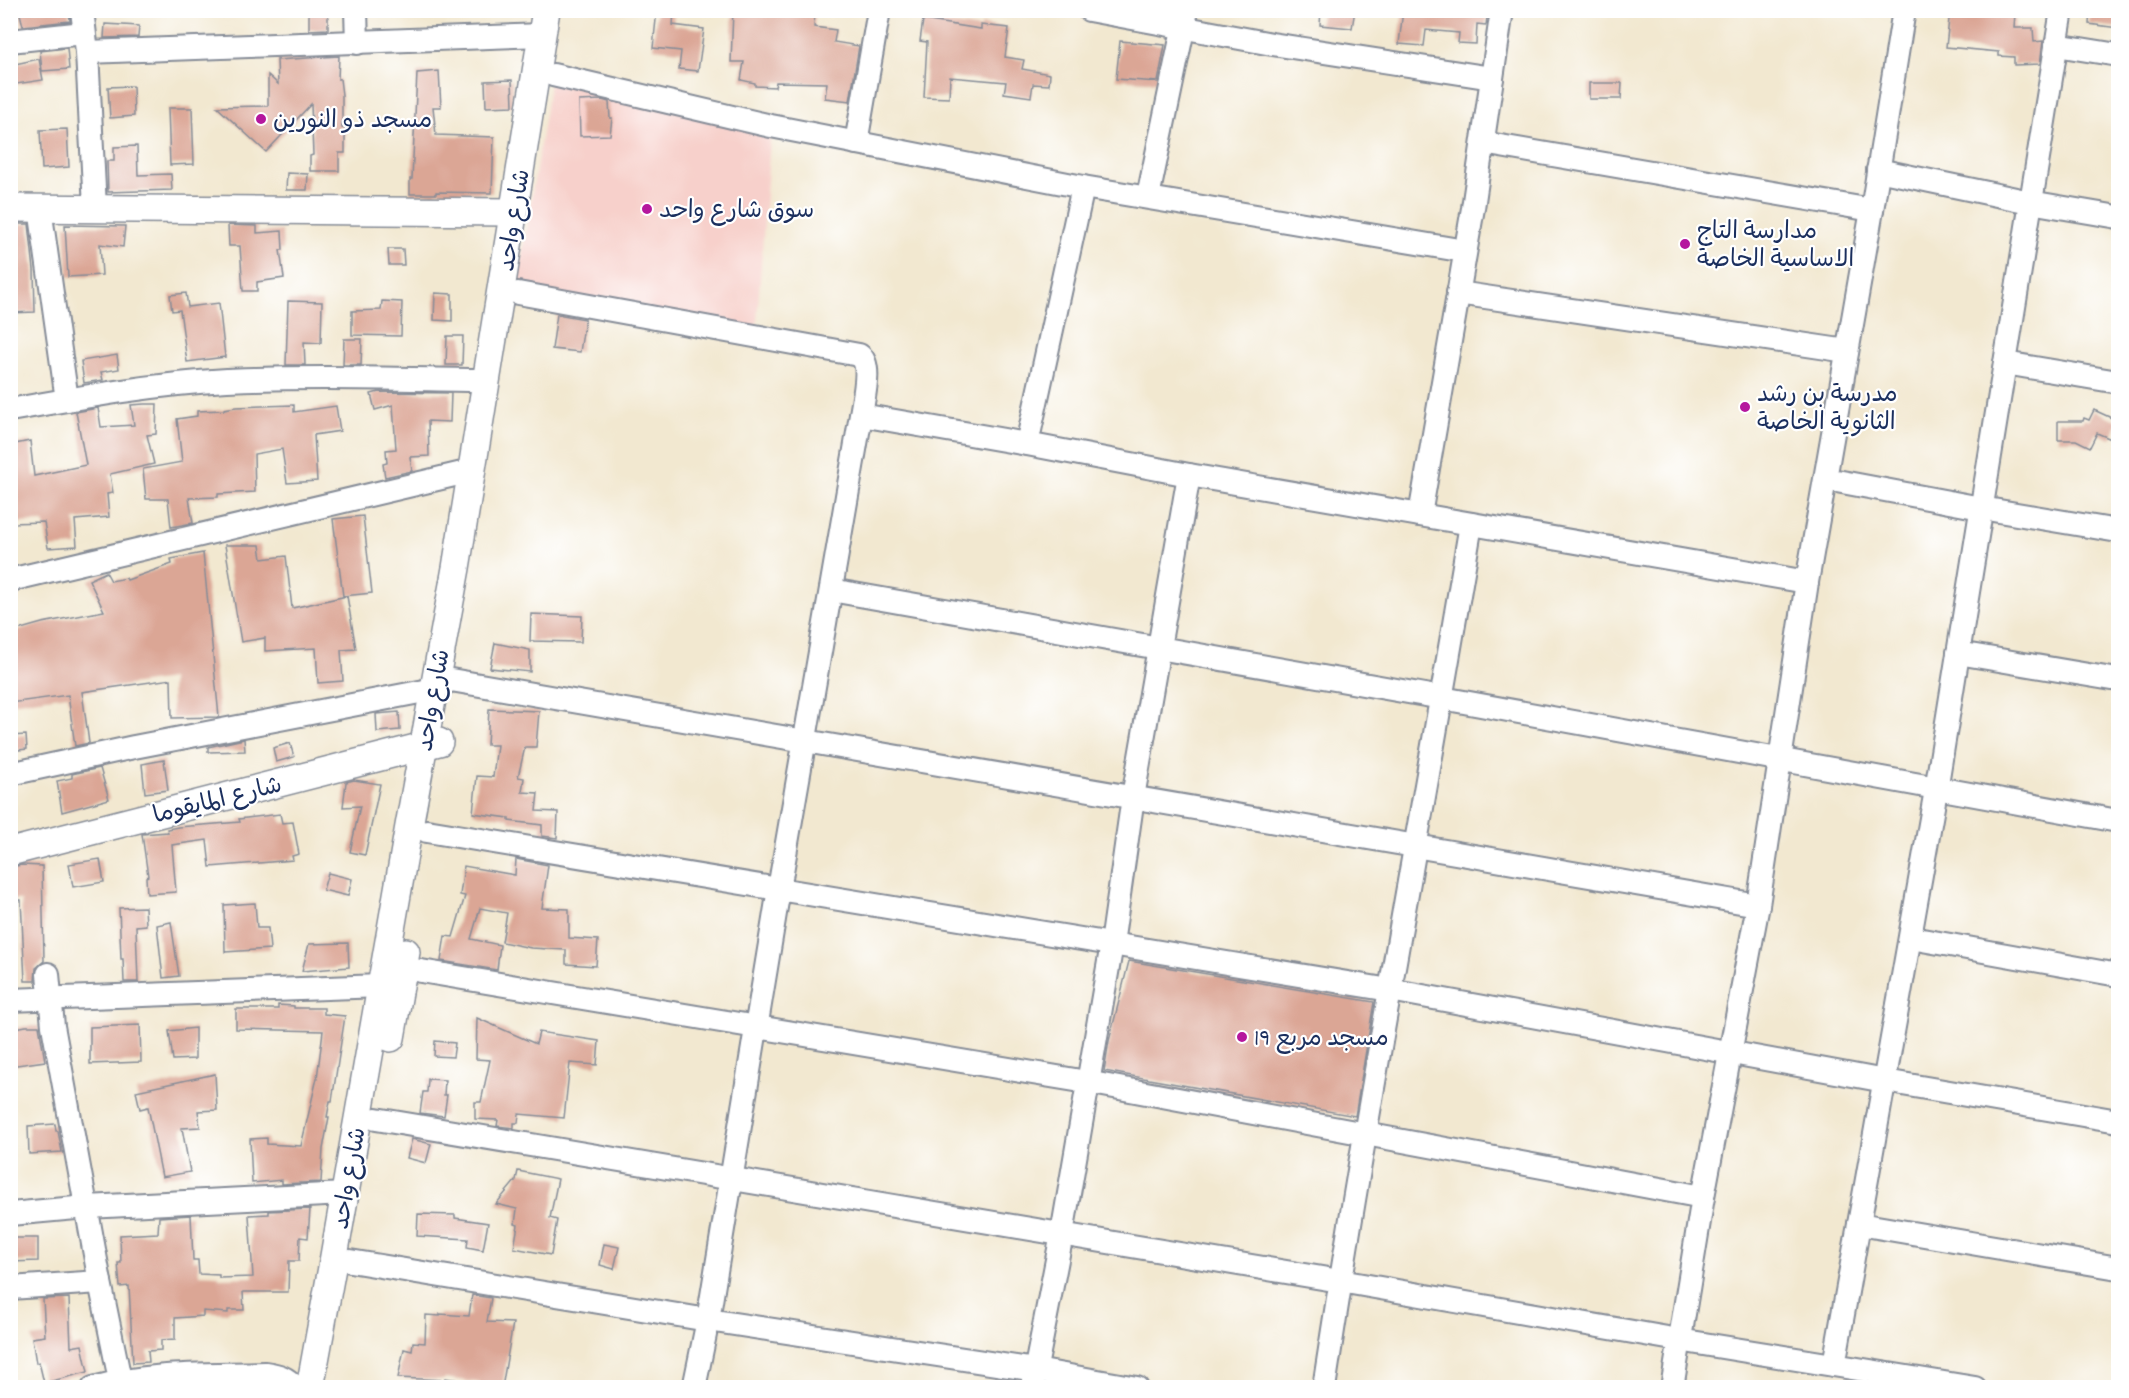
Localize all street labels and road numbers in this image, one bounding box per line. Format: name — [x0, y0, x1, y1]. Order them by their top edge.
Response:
street label: شارع واحد — [491, 167, 541, 274]
street label: شارع واحد — [409, 647, 461, 754]
street label: شارع المايقوما — [150, 769, 286, 834]
street label: شارع واحد — [325, 1125, 377, 1232]

